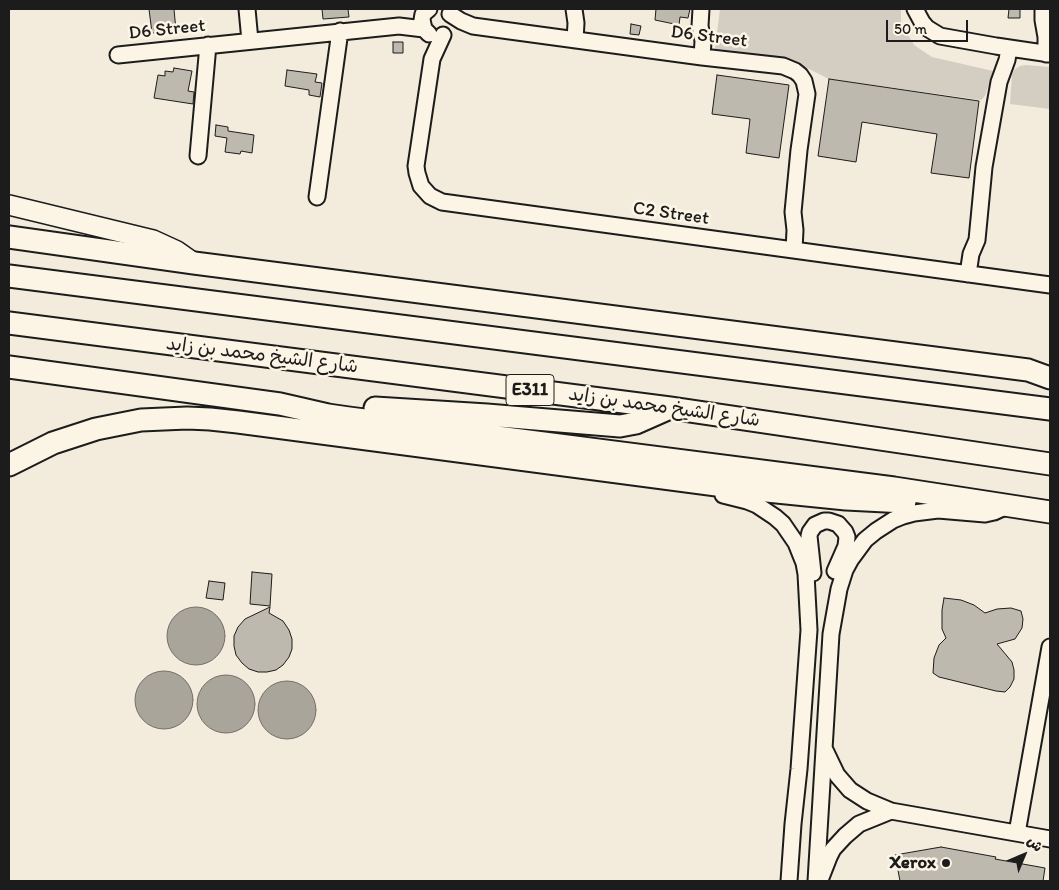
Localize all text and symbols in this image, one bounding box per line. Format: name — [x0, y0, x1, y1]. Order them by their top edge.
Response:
scale bar — [889, 10, 972, 42]
street label: D6 Street — [127, 15, 207, 45]
text: 50 m — [894, 20, 927, 38]
street label: D6 Street — [669, 21, 749, 53]
street label: C2 Street — [631, 197, 711, 231]
street label: شارع الشيخ محمد بن زايد — [165, 333, 359, 379]
road number: E311 — [506, 374, 554, 406]
street label: شارع الشيخ محمد بن زايد — [567, 383, 761, 433]
north arrow — [999, 830, 1049, 880]
text: ش — [1024, 833, 1046, 855]
place label: Xerox — [889, 852, 936, 874]
marker: Xerox — [940, 857, 952, 869]

